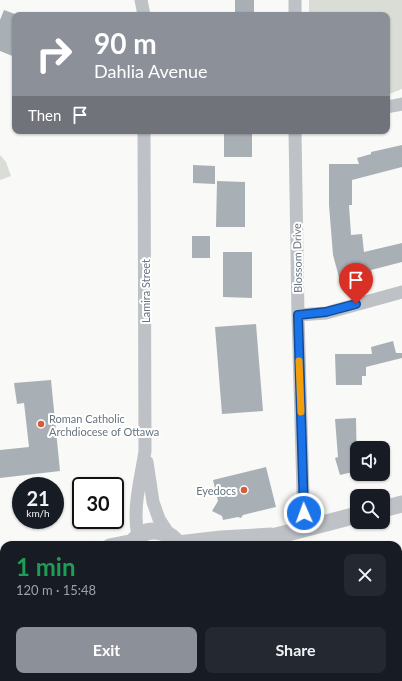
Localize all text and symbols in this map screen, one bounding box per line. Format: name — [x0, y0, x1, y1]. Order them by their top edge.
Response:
text: 90 m — [94, 26, 157, 60]
icon: right — [28, 28, 80, 80]
text: Dahlia Avenue — [94, 60, 208, 82]
icon: arrive — [69, 104, 91, 126]
text: Then — [28, 106, 61, 124]
street label: Blossom Drive — [290, 223, 304, 293]
street label: Lamira Street — [139, 259, 152, 323]
pin — [339, 263, 373, 304]
icon: arrive — [345, 269, 367, 291]
place label: Roman Catholic Archdiocese of Ottawa — [49, 412, 159, 438]
marker: Roman Catholic Archdiocese of Ottawa — [36, 419, 46, 429]
map controls — [350, 441, 390, 529]
button: sound — [350, 441, 390, 481]
speed limit sign: 30 — [72, 477, 124, 529]
place label: Eyedocs — [196, 484, 236, 497]
marker: Eyedocs — [239, 485, 249, 495]
text: 21 — [26, 486, 50, 510]
button: search — [350, 489, 390, 529]
position arrow — [283, 492, 325, 534]
text: km/h — [26, 507, 50, 519]
text: 1 min — [16, 552, 76, 581]
button: close — [344, 554, 386, 596]
text: 120 m · 15:48 — [16, 582, 96, 598]
button: Exit — [16, 627, 197, 673]
button: Share — [205, 627, 386, 673]

